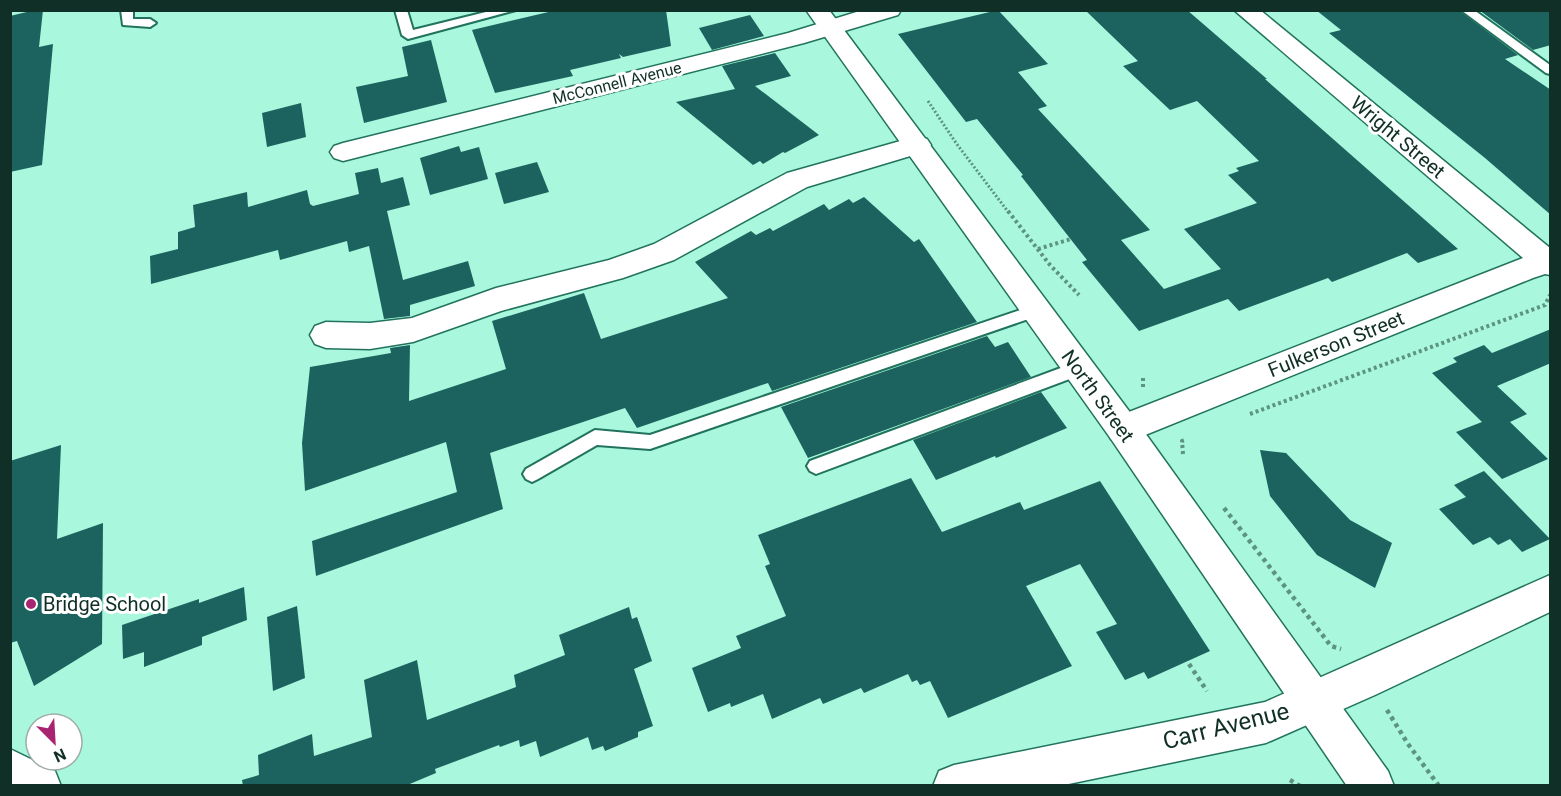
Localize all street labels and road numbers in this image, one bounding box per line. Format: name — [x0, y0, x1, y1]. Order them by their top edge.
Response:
street label: McConnell Avenue — [551, 58, 683, 108]
street label: Wright Street — [1346, 91, 1450, 183]
street label: Fulkerson Street — [1264, 306, 1408, 382]
street label: North Street — [1056, 345, 1140, 447]
street label: Carr Avenue — [1160, 697, 1292, 755]

